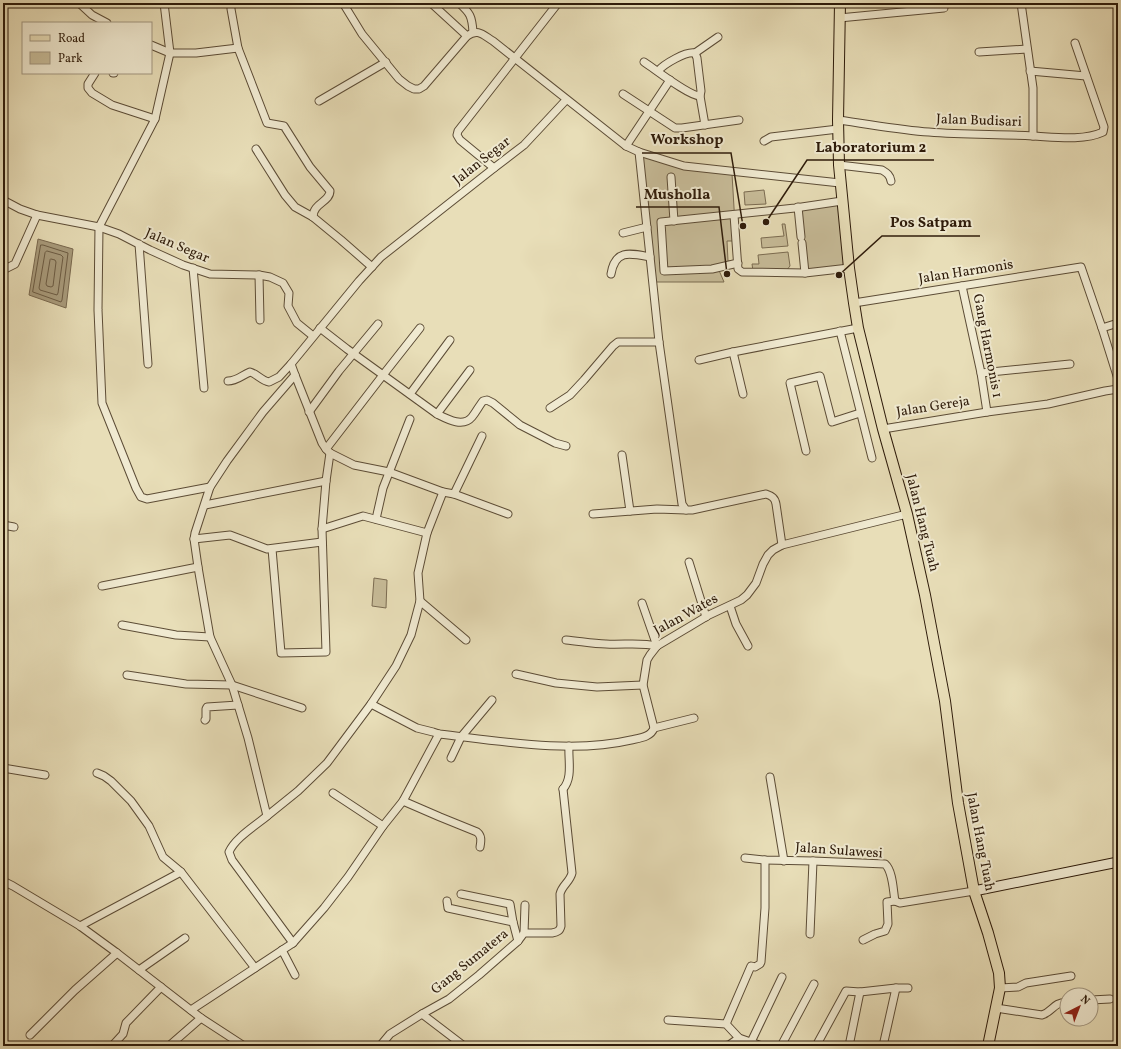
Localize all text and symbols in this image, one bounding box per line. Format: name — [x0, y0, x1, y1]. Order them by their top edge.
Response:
legend — [22, 22, 152, 74]
text: Road — [58, 31, 85, 47]
text: Park — [58, 51, 83, 67]
street label: Jalan Budisari — [936, 110, 1022, 132]
callout: Workshop — [642, 126, 731, 153]
text: Workshop — [651, 130, 723, 151]
street label: Jalan Segar — [449, 132, 515, 189]
callout: Laboratorium 2 — [807, 133, 934, 160]
text: Laboratorium 2 — [816, 138, 927, 159]
callout: Musholla — [636, 180, 719, 207]
text: Musholla — [644, 185, 710, 206]
callout: Pos Satpam — [882, 209, 980, 236]
text: Pos Satpam — [890, 213, 972, 234]
street label: Jalan Segar — [142, 224, 212, 268]
street label: Jalan Harmonis — [917, 255, 1015, 289]
street label: Gang Harmonis 1 — [968, 292, 1006, 400]
street label: Jalan Gereja — [895, 392, 971, 422]
street label: Jalan Hang Tuah — [901, 472, 943, 574]
street label: Jalan Wates — [650, 590, 722, 640]
street label: Jalan Hang Tuah — [961, 791, 999, 893]
street label: Jalan Sulawesi — [795, 838, 883, 864]
street label: Gang Sumatera — [427, 925, 513, 999]
north arrow — [1059, 987, 1099, 1027]
text: N — [1077, 992, 1093, 1009]

